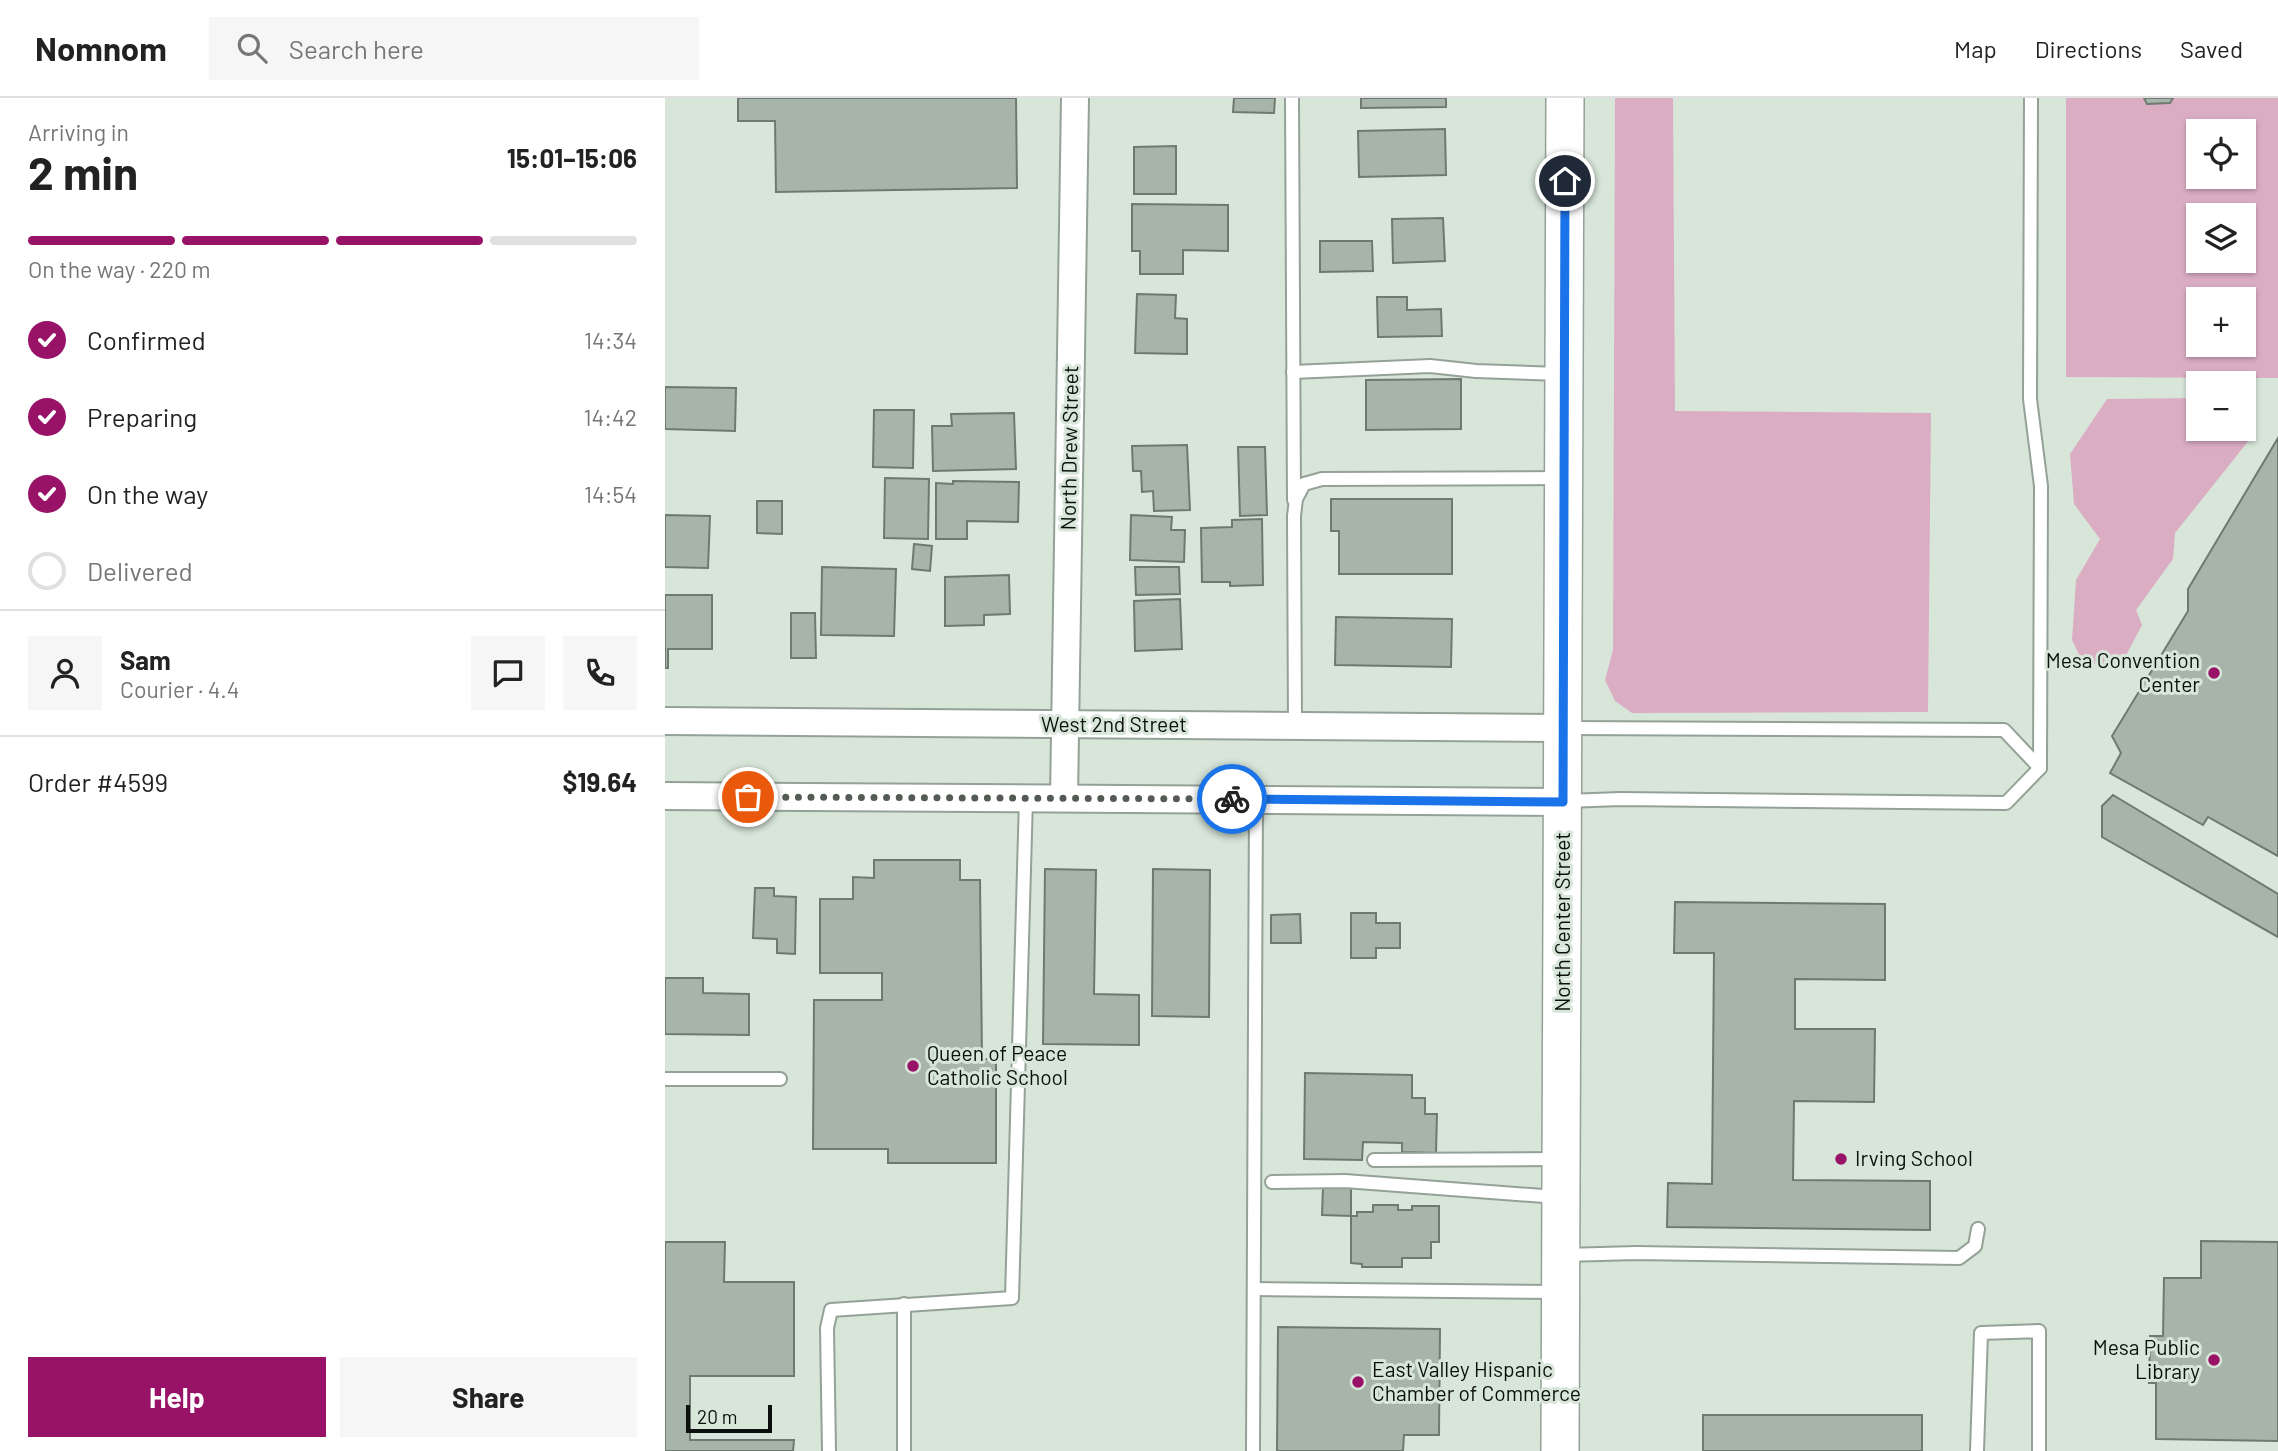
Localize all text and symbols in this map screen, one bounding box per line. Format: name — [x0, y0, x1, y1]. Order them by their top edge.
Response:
search box — [209, 17, 699, 80]
text: Nomnom — [35, 28, 167, 68]
icon: search — [233, 29, 271, 67]
text: Search here — [289, 33, 424, 64]
text: Map — [1954, 34, 1997, 63]
text: Directions — [2035, 34, 2142, 63]
text: Saved — [2180, 34, 2243, 63]
text: Arriving in — [28, 118, 129, 146]
map controls — [2186, 119, 2256, 441]
button: locate — [2186, 119, 2256, 189]
text: 15:01–15:06 — [507, 142, 637, 173]
text: 2 min — [28, 144, 138, 199]
pin — [1535, 151, 1595, 211]
icon: home — [1546, 162, 1584, 200]
button: layers — [2186, 203, 2256, 273]
text: On the way · 220 m — [28, 255, 211, 283]
button: + — [2186, 287, 2256, 357]
icon: check — [28, 321, 66, 359]
text: Confirmed — [87, 324, 206, 355]
text: 14:34 — [584, 326, 637, 354]
street label: North Drew Street — [1055, 365, 1082, 531]
button: − — [2186, 371, 2256, 441]
icon: check — [28, 398, 66, 436]
text: Preparing — [87, 401, 197, 432]
text: 14:42 — [583, 403, 637, 431]
icon: check — [28, 475, 66, 513]
text: On the way — [87, 478, 208, 509]
text: 14:54 — [584, 480, 637, 508]
text: Delivered — [87, 555, 193, 586]
button: person — [28, 636, 102, 710]
button: chat — [471, 636, 545, 710]
button: phone — [563, 636, 637, 710]
text: Sam — [120, 644, 171, 675]
place label: Mesa Convention Center — [2046, 647, 2200, 696]
marker: Mesa Convention Center — [2206, 665, 2222, 681]
text: Courier · 4.4 — [120, 675, 239, 703]
street label: West 2nd Street — [1041, 711, 1187, 736]
courier — [1197, 764, 1267, 834]
text: Order #4599 — [28, 766, 168, 797]
text: $19.64 — [562, 766, 637, 797]
pin — [718, 767, 778, 827]
icon: bag — [729, 778, 767, 816]
icon: bike — [1213, 780, 1251, 818]
street label: North Center Street — [1549, 832, 1574, 1012]
place label: Queen of Peace Catholic School — [927, 1040, 1068, 1089]
marker: Queen of Peace Catholic School — [905, 1058, 921, 1074]
place label: Irving School — [1855, 1145, 1973, 1170]
marker: Irving School — [1833, 1151, 1849, 1167]
place label: Mesa Public Library — [2093, 1334, 2200, 1383]
marker: Mesa Public Library — [2206, 1352, 2222, 1368]
place label: East Valley Hispanic Chamber of Commerce — [1372, 1356, 1581, 1405]
button: Help — [28, 1357, 326, 1437]
button: Share — [340, 1357, 637, 1437]
marker: East Valley Hispanic Chamber of Commerce — [1350, 1374, 1366, 1390]
scale bar — [686, 1402, 772, 1434]
text: 20 m — [697, 1405, 737, 1428]

